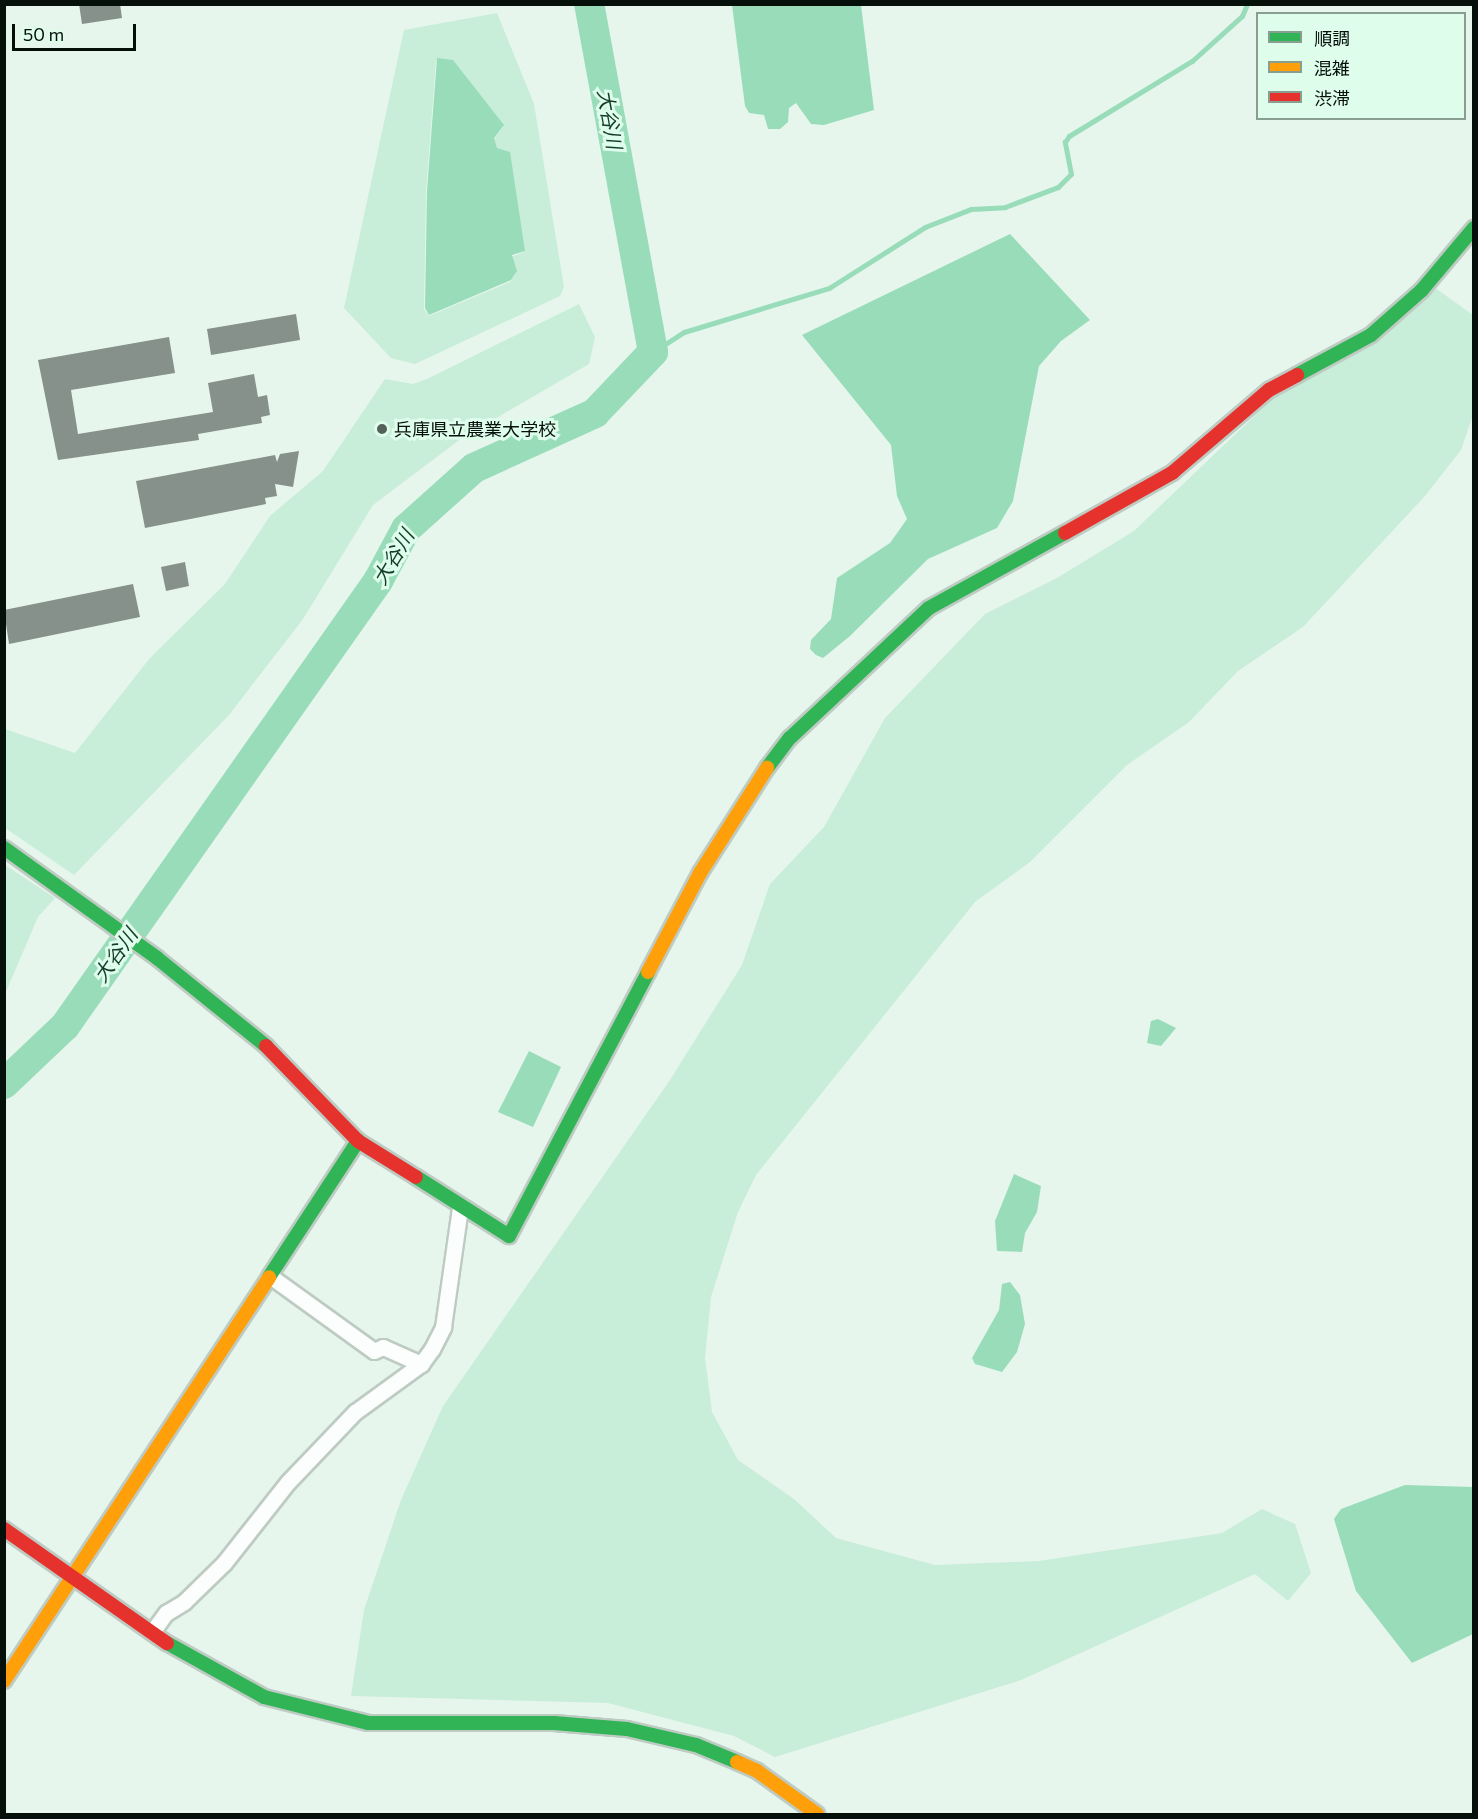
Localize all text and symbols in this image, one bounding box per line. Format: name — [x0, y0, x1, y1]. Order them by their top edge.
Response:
scale bar — [15, 12, 140, 50]
legend — [1256, 12, 1466, 120]
text: 50 m — [23, 23, 64, 45]
text: 順調 — [1314, 27, 1350, 49]
text: 混雑 — [1314, 57, 1350, 79]
water label: 大谷川 — [593, 87, 627, 151]
text: 渋滞 — [1314, 87, 1350, 109]
place label: 兵庫県立農業大学校 — [394, 418, 556, 440]
marker: 兵庫県立農業大学校 — [375, 422, 389, 436]
water label: 大谷川 — [367, 525, 419, 589]
water label: 大谷川 — [88, 924, 142, 986]

